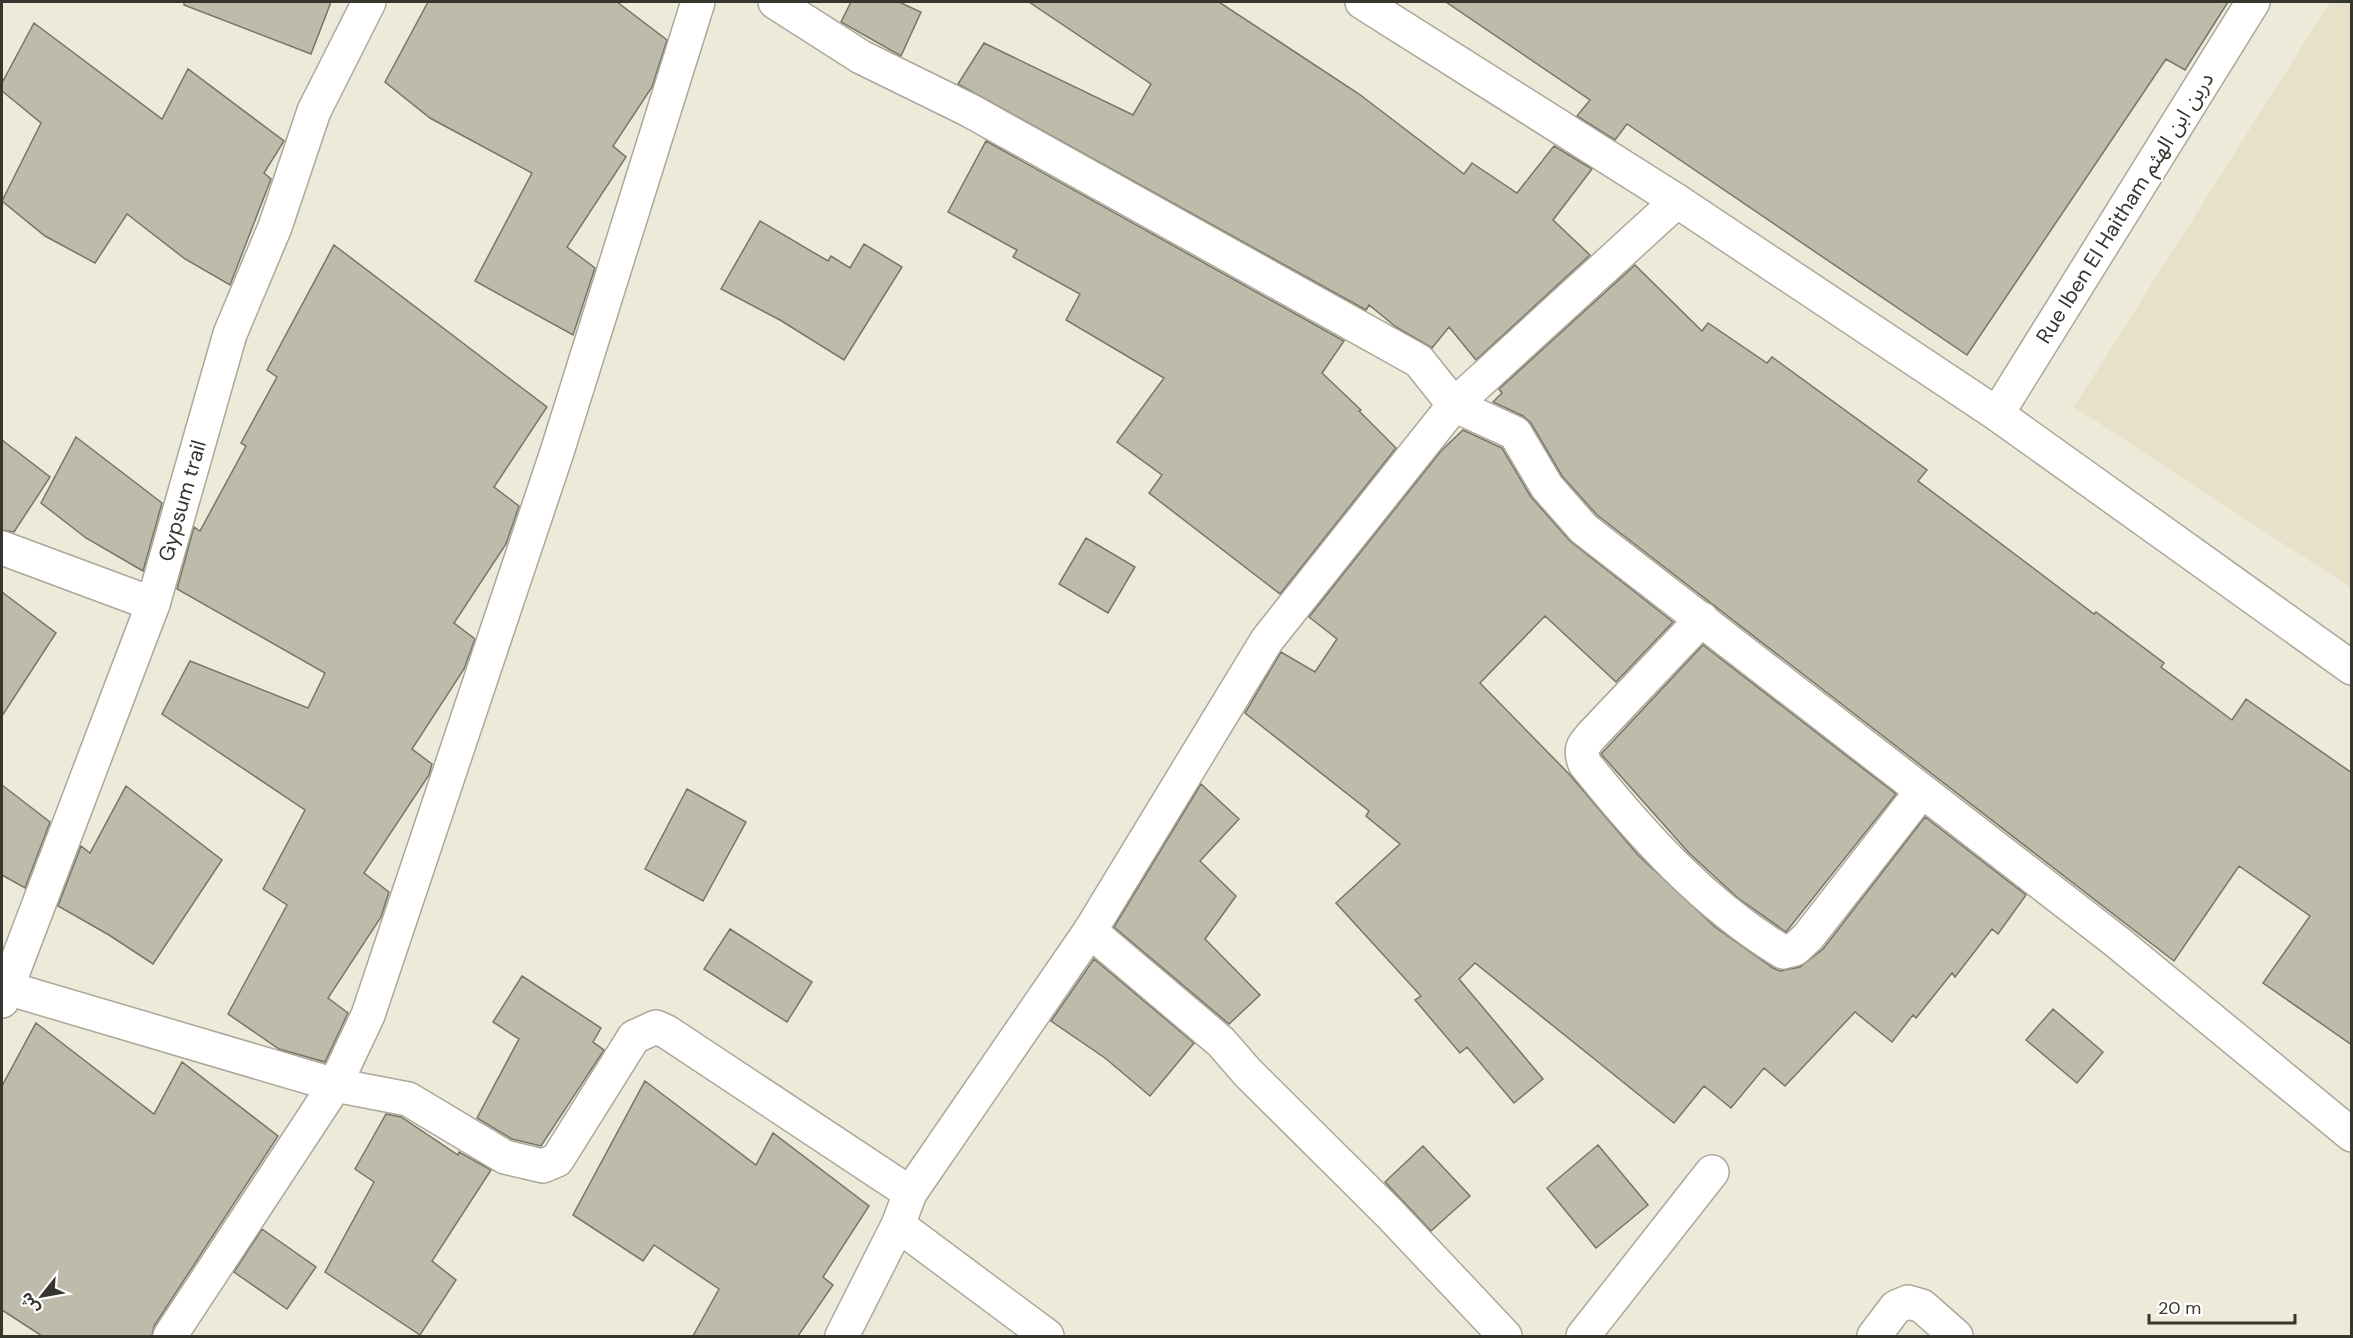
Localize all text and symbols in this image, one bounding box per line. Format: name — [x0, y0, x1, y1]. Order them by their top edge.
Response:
street label: Rue Iben El Haitham دربن ابن الهثم — [2030, 67, 2221, 349]
street label: Gypsum trail — [152, 437, 213, 565]
north arrow — [12, 1266, 72, 1326]
scale bar — [2149, 1287, 2294, 1325]
text: ش — [15, 1289, 44, 1318]
text: 20 m — [2158, 1296, 2201, 1320]

